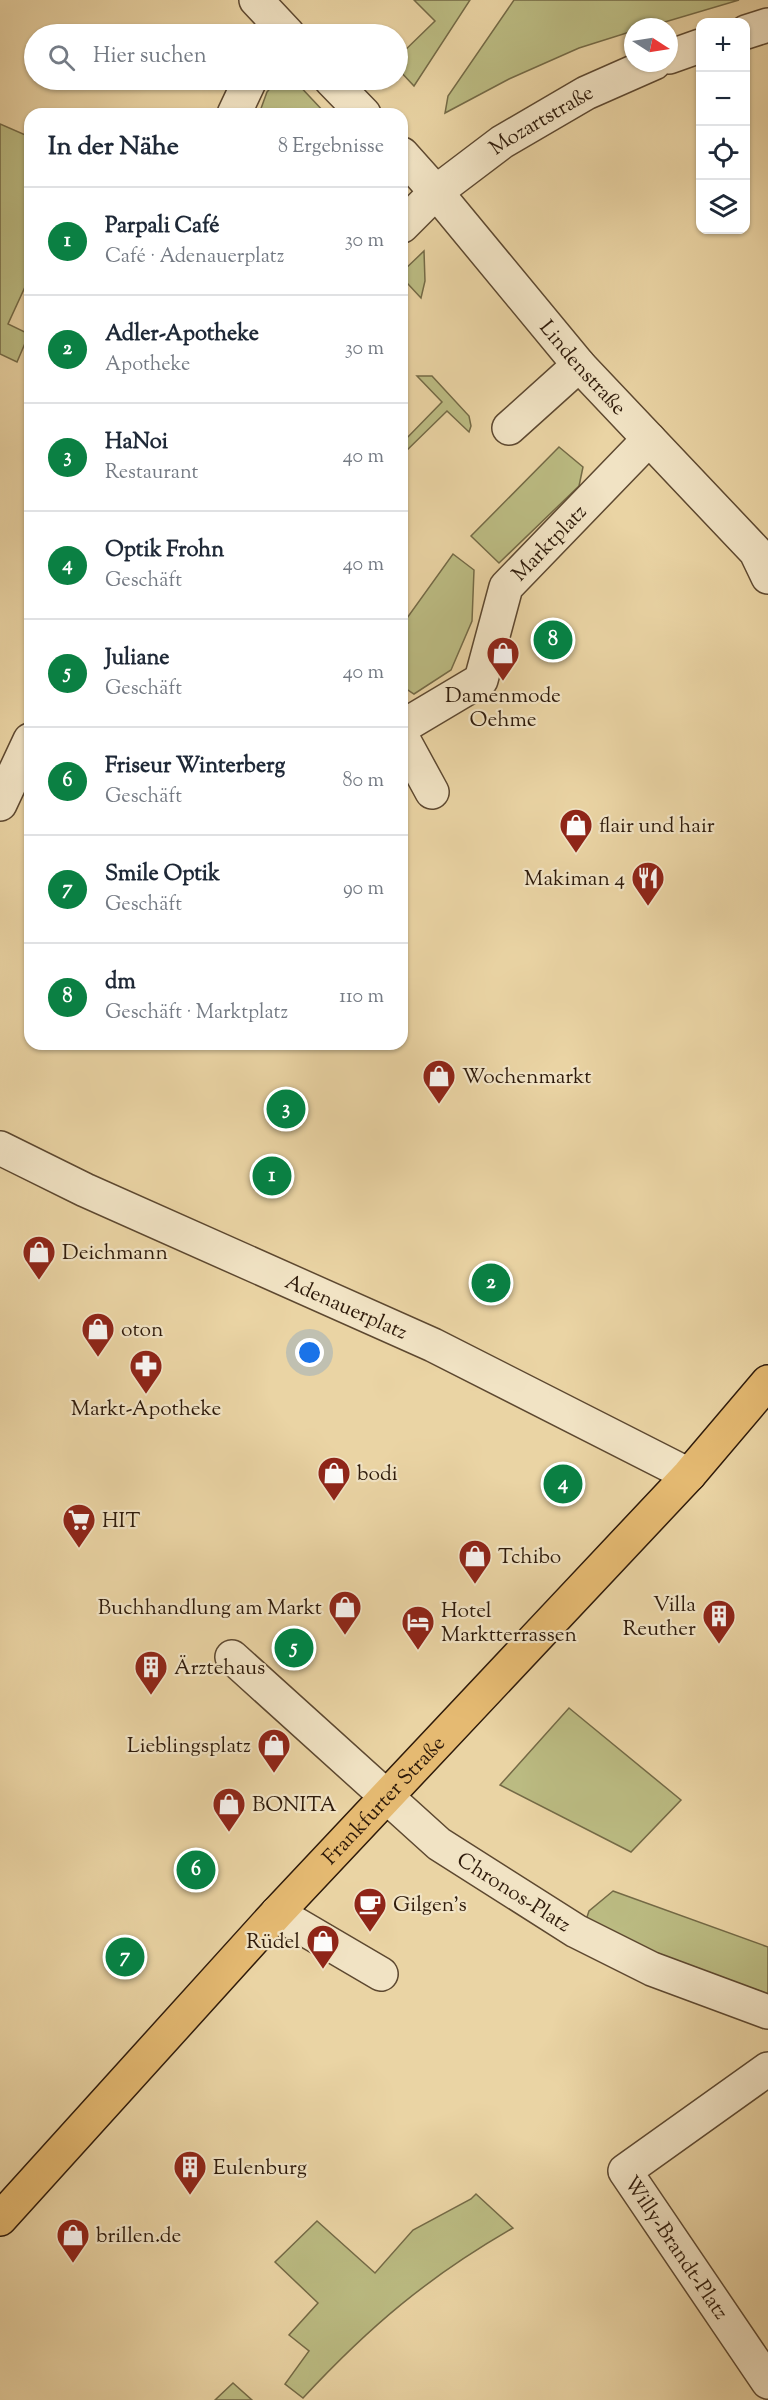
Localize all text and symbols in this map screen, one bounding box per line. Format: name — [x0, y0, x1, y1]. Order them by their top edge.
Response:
north arrow — [624, 18, 678, 72]
map controls — [696, 18, 750, 234]
button: + — [696, 18, 750, 72]
search box — [24, 24, 408, 90]
icon: search — [45, 41, 78, 74]
text: Hier suchen — [93, 41, 207, 73]
button: − — [696, 72, 750, 126]
street label: Mozartstraße — [484, 79, 599, 164]
button: locate — [696, 126, 750, 180]
text: In der Nähe — [48, 129, 179, 166]
text: 8 Ergebnisse — [278, 133, 384, 162]
button: layers — [696, 180, 750, 234]
text: Parpali Café — [105, 211, 220, 243]
text: 1 — [64, 227, 71, 256]
text: 30 m — [345, 227, 384, 256]
text: Café · Adenauerplatz — [105, 243, 284, 272]
street label: Lindenstraße — [531, 315, 632, 423]
text: Adler-Apotheke — [105, 319, 259, 351]
text: 2 — [63, 335, 72, 364]
text: 30 m — [345, 335, 384, 364]
text: Apotheke — [105, 351, 190, 380]
text: HaNoi — [105, 427, 168, 459]
text: 3 — [63, 443, 72, 472]
text: 40 m — [343, 443, 384, 472]
text: Restaurant — [105, 459, 198, 488]
street label: Marktplatz — [506, 499, 595, 589]
text: Optik Frohn — [105, 535, 224, 567]
text: 4 — [62, 551, 73, 580]
text: 40 m — [343, 551, 384, 580]
text: Geschäft — [105, 567, 182, 596]
pin: 8 — [534, 618, 572, 662]
shop icon: Damenmode Oehme — [485, 635, 521, 682]
text: Juliane — [105, 643, 170, 675]
text: 5 — [64, 659, 71, 688]
text: 40 m — [343, 659, 384, 688]
text: Geschäft — [105, 675, 182, 704]
place label: Damenmode Oehme — [445, 682, 561, 736]
text: Friseur Winterberg — [105, 751, 285, 783]
text: 6 — [63, 767, 72, 796]
text: 80 m — [343, 767, 384, 796]
text: Geschäft — [105, 783, 182, 812]
shop icon: flair und hair — [558, 807, 594, 854]
place label: flair und hair — [599, 812, 715, 842]
text: Smile Optik — [105, 859, 220, 891]
restaurant icon: Makiman 4 — [630, 860, 666, 907]
place label: Makiman 4 — [524, 865, 625, 895]
text: 7 — [62, 875, 73, 904]
text: 90 m — [343, 875, 384, 904]
text: Geschäft — [105, 891, 182, 920]
text: dm — [105, 967, 136, 999]
text: 8 — [63, 983, 73, 1012]
text: 110 m — [339, 983, 384, 1012]
text: Geschäft · Marktplatz — [105, 999, 288, 1028]
shop icon: Wochenmarkt — [421, 1058, 457, 1105]
place label: Wochenmarkt — [462, 1063, 591, 1093]
pin: 3 — [266, 1086, 306, 1132]
pin: 1 — [252, 1154, 292, 1198]
shop icon: Deichmann — [21, 1234, 57, 1281]
place label: Deichmann — [62, 1239, 168, 1269]
pin: 2 — [472, 1260, 510, 1306]
street label: Adenauerplatz — [280, 1268, 412, 1349]
shop icon: oton — [80, 1311, 116, 1358]
place label: oton — [121, 1316, 163, 1346]
your location — [295, 1338, 324, 1367]
pharmacy icon: Markt-Apotheke — [128, 1348, 164, 1395]
place label: Markt-Apotheke — [71, 1395, 221, 1425]
shop icon: bodi — [316, 1455, 352, 1502]
place label: bodi — [357, 1460, 398, 1490]
pin: 4 — [544, 1462, 582, 1506]
supermarket icon: HIT — [61, 1502, 97, 1549]
place label: HIT — [102, 1507, 140, 1537]
shop icon: Tchibo — [457, 1538, 493, 1585]
place label: Tchibo — [498, 1543, 561, 1573]
shop icon: Buchhandlung am Markt — [327, 1589, 363, 1636]
place label: Villa Reuther — [623, 1591, 696, 1645]
place label: Buchhandlung am Markt — [98, 1594, 322, 1624]
place label: Hotel Marktterrassen — [441, 1597, 577, 1651]
building icon: Villa Reuther — [701, 1598, 737, 1645]
hotel icon: Hotel Marktterrassen — [400, 1604, 436, 1651]
pin: 5 — [274, 1626, 314, 1670]
building icon: Ärztehaus — [133, 1649, 169, 1696]
place label: Ärztehaus — [174, 1654, 265, 1684]
shop icon: Lieblingsplatz — [256, 1727, 292, 1774]
street label: Frankfurter Straße — [317, 1730, 453, 1873]
place label: Lieblingsplatz — [127, 1732, 251, 1762]
shop icon: BONITA — [211, 1786, 247, 1833]
place label: BONITA — [252, 1791, 336, 1821]
street label: Chronos-Platz — [450, 1846, 576, 1941]
pin: 6 — [176, 1848, 216, 1892]
cafe icon: Gilgen's — [352, 1886, 388, 1933]
place label: Gilgen's — [393, 1891, 467, 1921]
shop icon: Rüdel — [305, 1923, 341, 1970]
place label: Rüdel — [246, 1928, 300, 1958]
pin: 7 — [106, 1934, 144, 1980]
building icon: Eulenburg — [172, 2149, 208, 2196]
place label: Eulenburg — [213, 2154, 307, 2184]
street label: Willy-Brandt-Platz — [616, 2171, 735, 2327]
shop icon: brillen.de — [55, 2217, 91, 2264]
place label: brillen.de — [96, 2222, 181, 2252]

